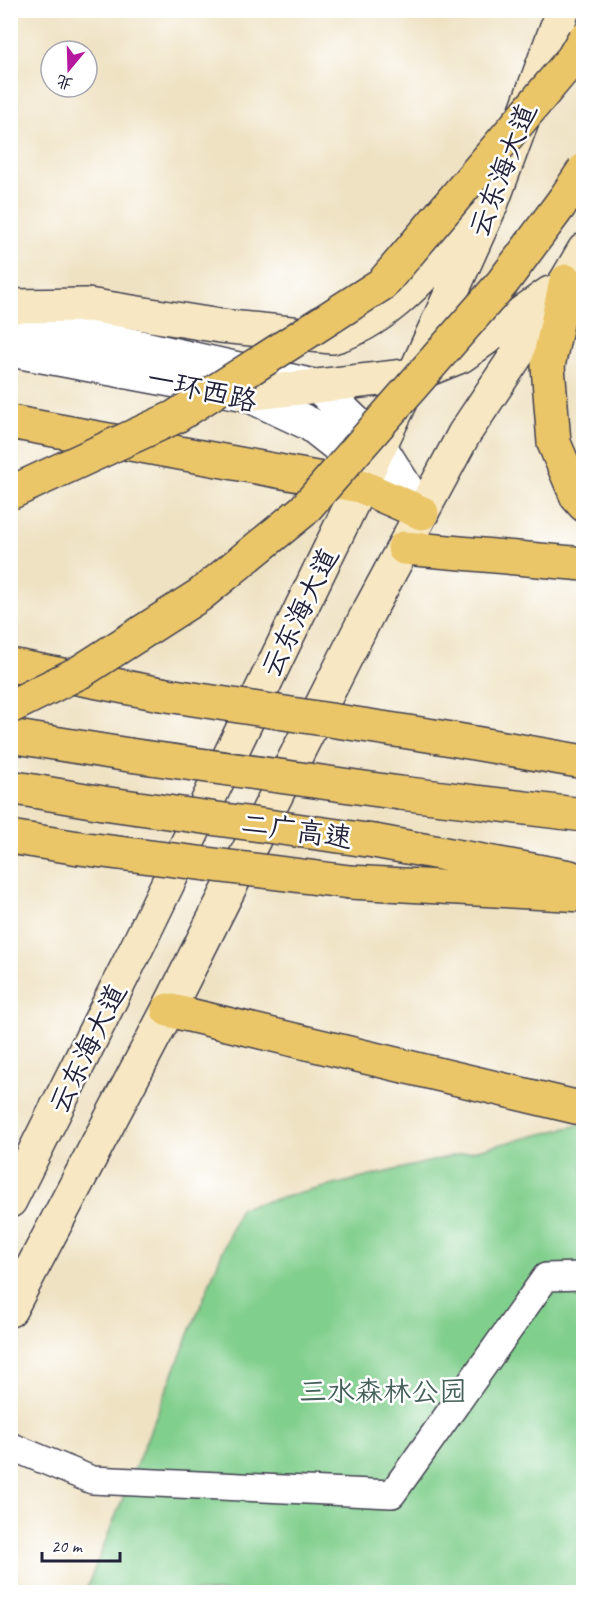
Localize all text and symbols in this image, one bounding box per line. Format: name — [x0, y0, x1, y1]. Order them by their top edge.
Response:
north arrow — [39, 39, 99, 99]
text: 北 — [54, 70, 75, 94]
street label: 云东海大道 — [461, 99, 544, 242]
street label: 一环西路 — [143, 360, 260, 419]
street label: 云东海大道 — [253, 542, 346, 683]
street label: 二广高速 — [239, 805, 355, 856]
street label: 云东海大道 — [41, 978, 134, 1119]
park label: 三水森林公园 — [299, 1374, 467, 1409]
scale bar — [42, 1525, 120, 1563]
text: 20 m — [51, 1535, 84, 1557]

